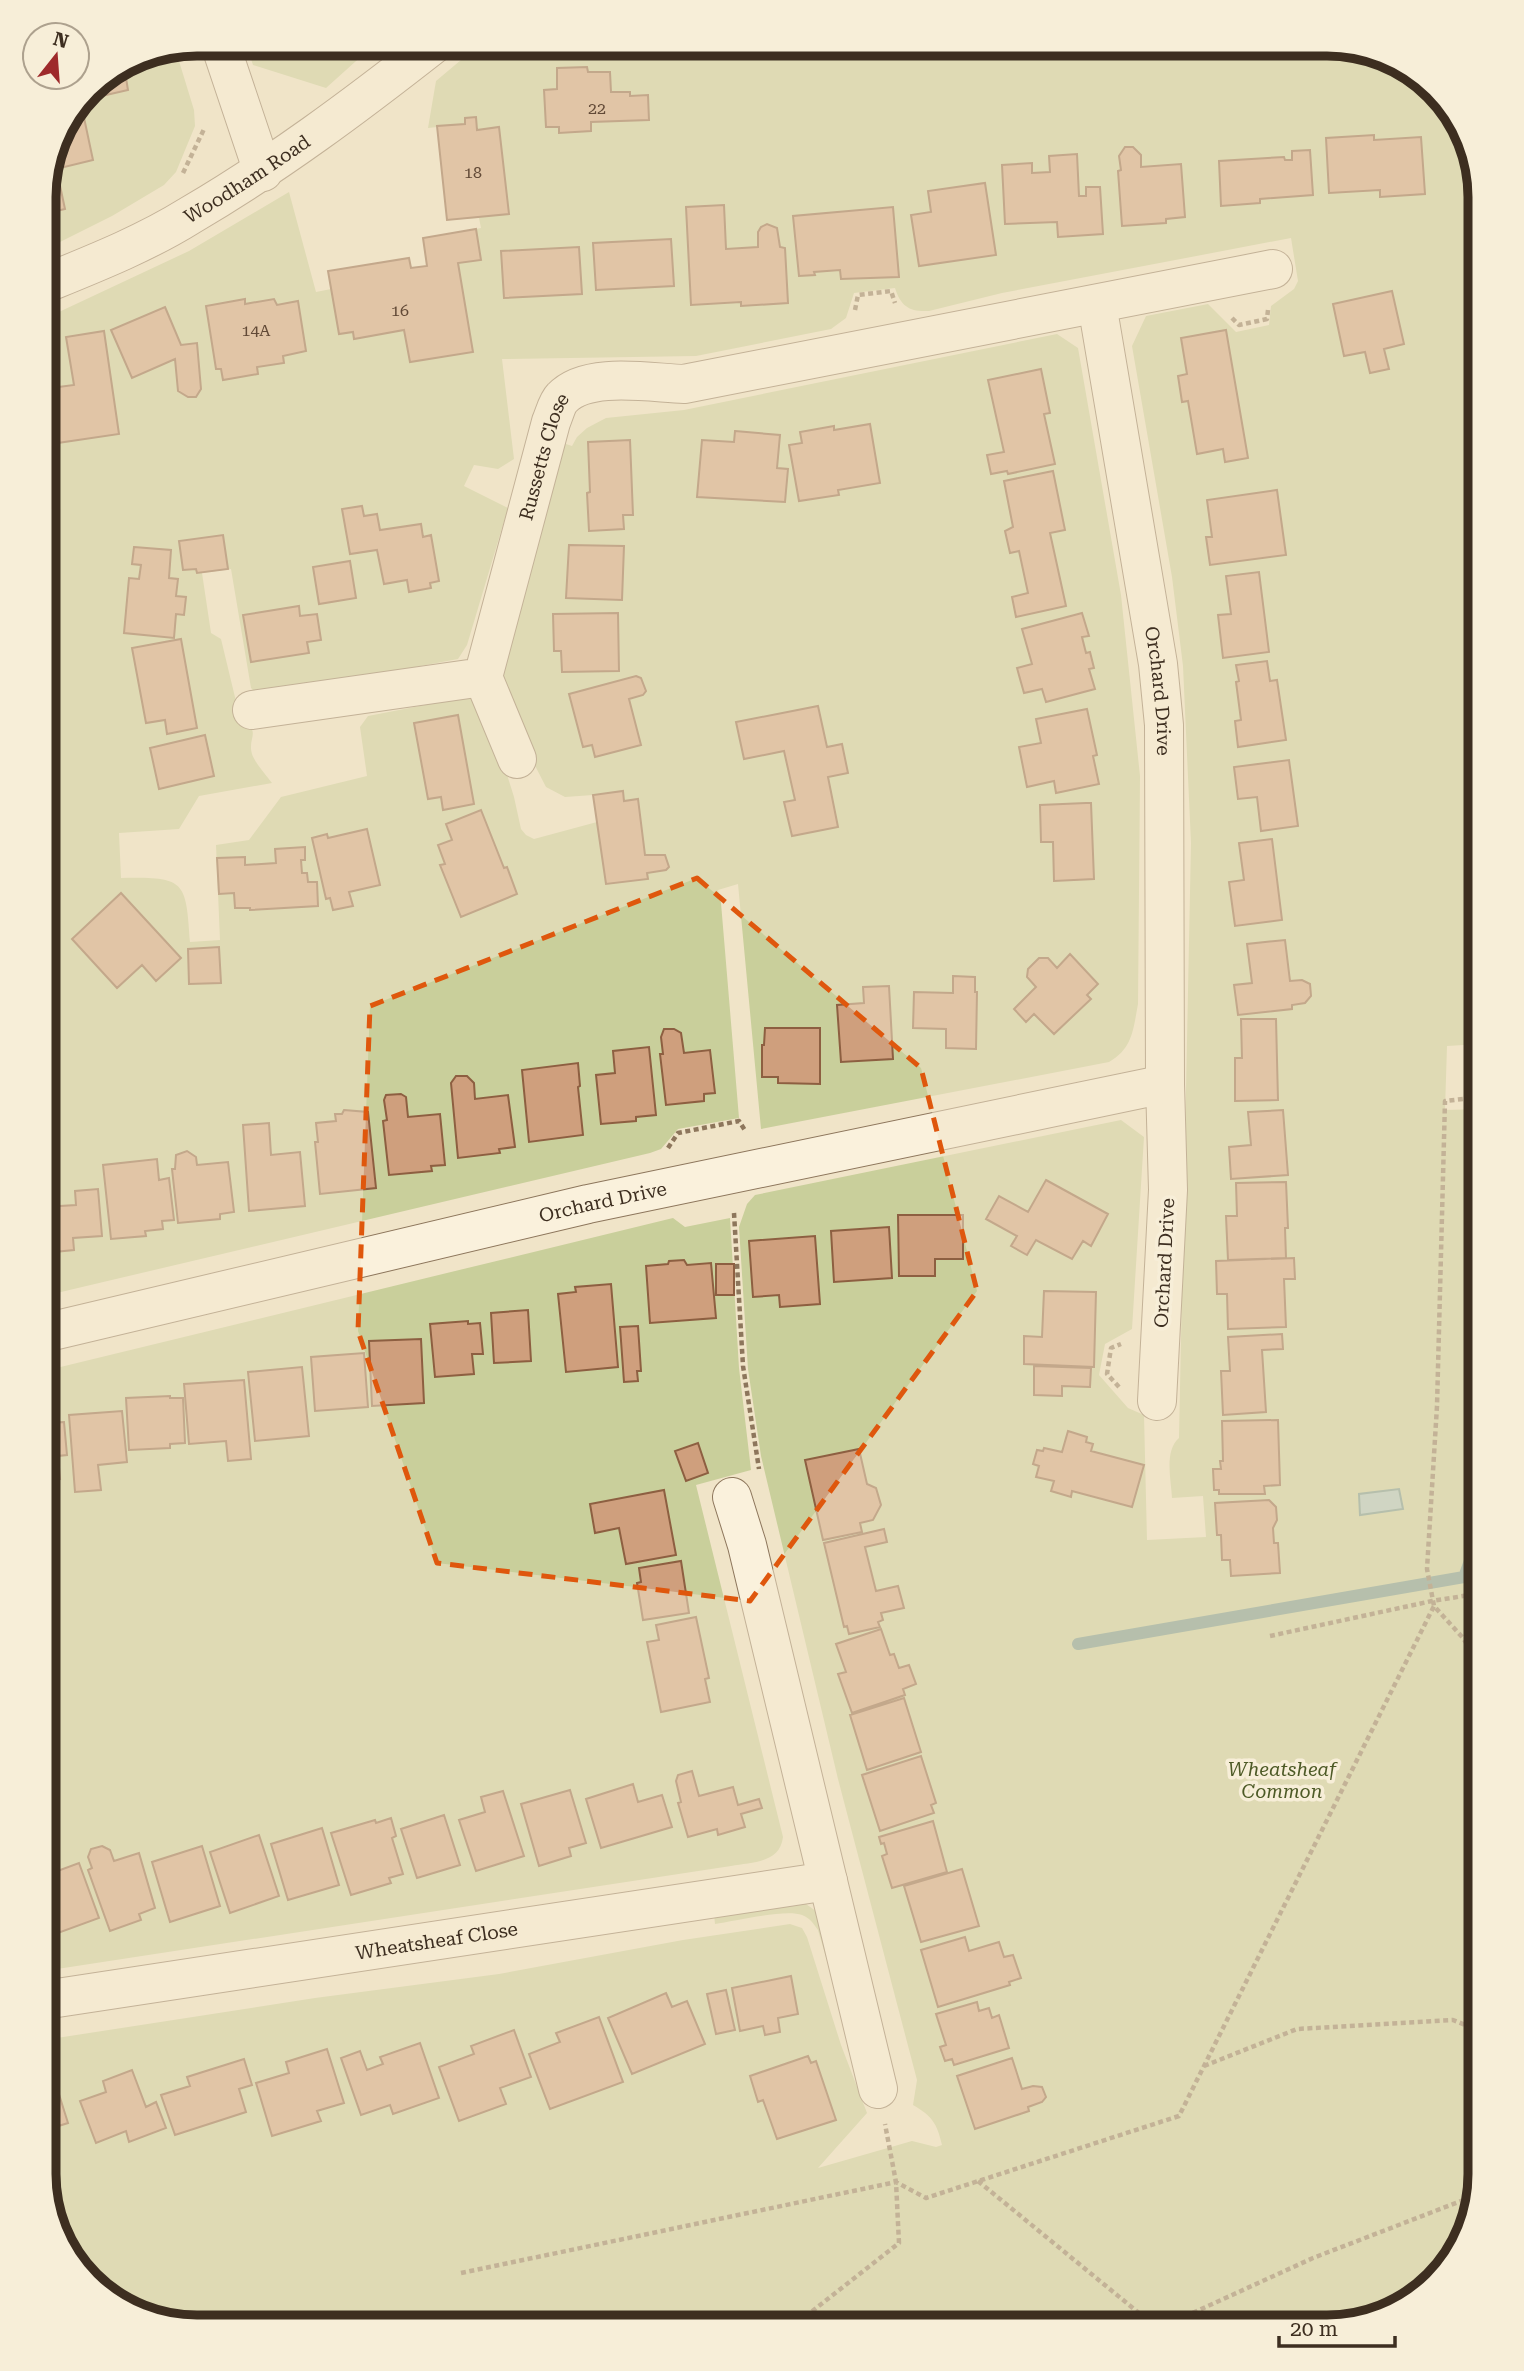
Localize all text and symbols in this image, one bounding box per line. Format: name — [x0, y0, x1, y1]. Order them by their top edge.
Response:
north arrow — [21, 21, 91, 91]
text: N — [50, 27, 72, 53]
house number: 22 — [588, 99, 606, 118]
street label: Woodham Road — [180, 130, 314, 228]
house number: 18 — [464, 163, 482, 182]
house number: 16 — [391, 301, 409, 320]
house number: 14A — [241, 321, 271, 340]
street label: Russetts Close — [514, 388, 574, 523]
street label: Orchard Drive — [1140, 624, 1175, 756]
street label: Orchard Drive — [537, 1177, 669, 1227]
street label: Orchard Drive — [1150, 1197, 1179, 1329]
park label: Wheatsheaf Common — [1228, 1758, 1338, 1803]
street label: Wheatsheaf Close — [354, 1917, 519, 1965]
scale bar — [1279, 2304, 1394, 2348]
text: 20 m — [1290, 2317, 1338, 2341]

